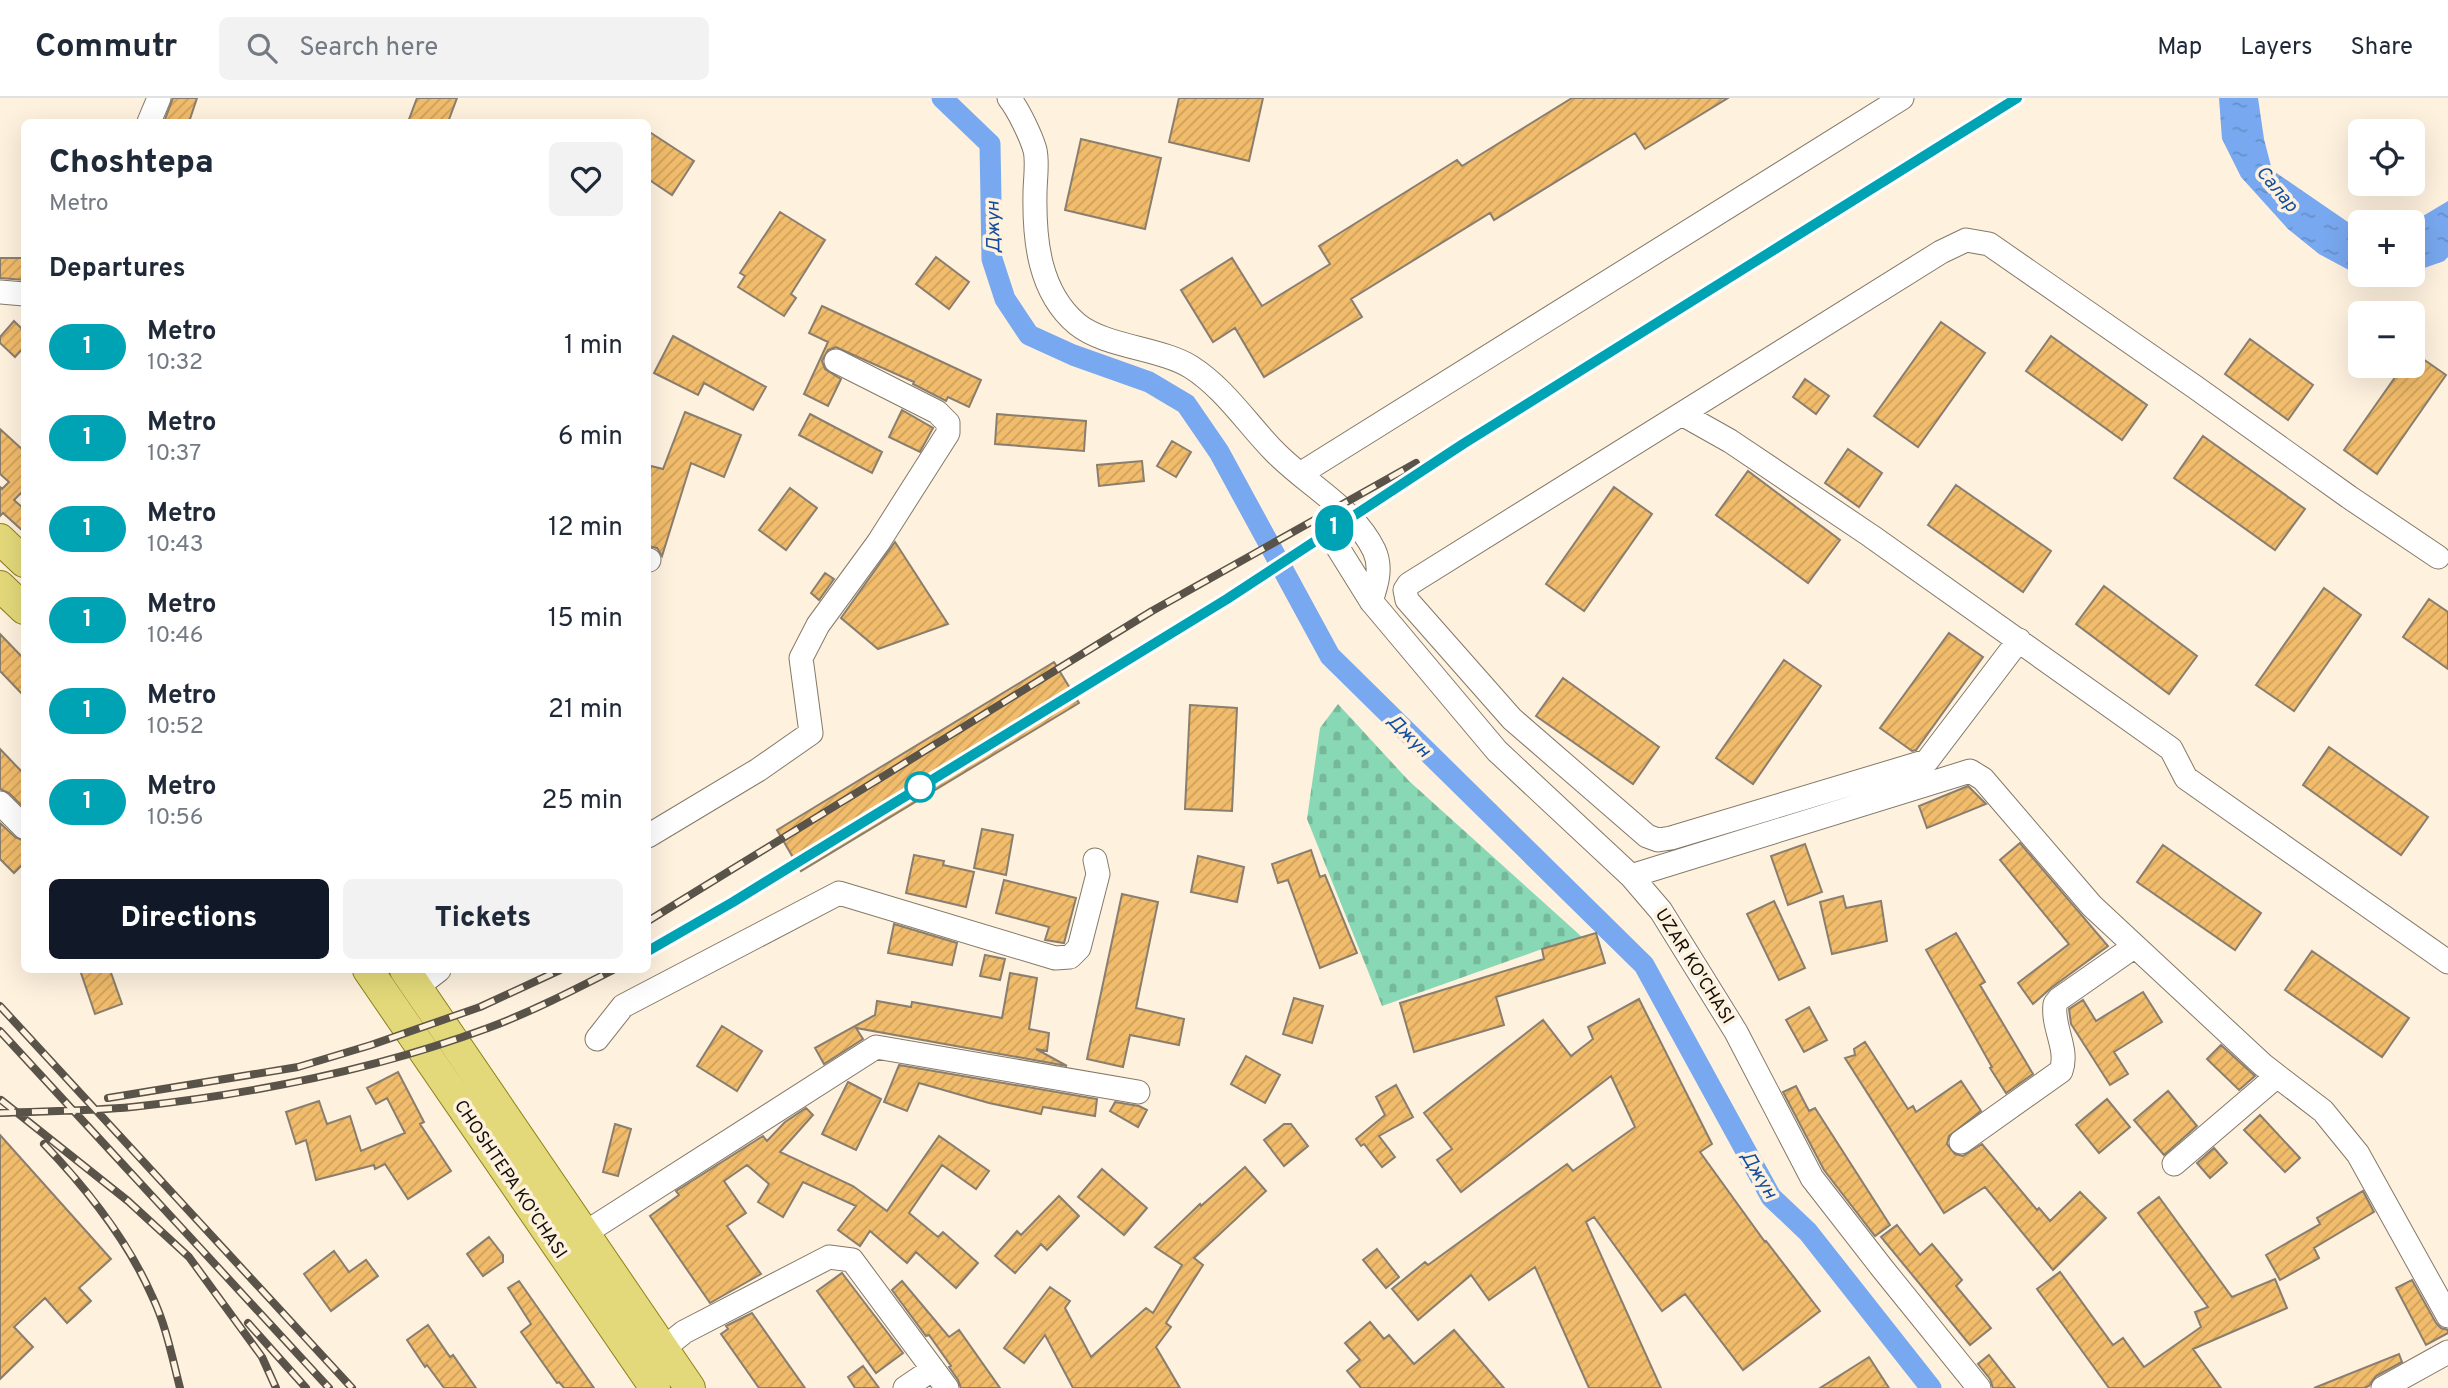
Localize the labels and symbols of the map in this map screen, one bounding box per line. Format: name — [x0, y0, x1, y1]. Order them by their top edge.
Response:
water label: Салар — [2250, 161, 2303, 218]
water label: Джун — [982, 200, 1006, 253]
line badge: 1 — [1311, 505, 1357, 551]
water label: Джун — [1382, 710, 1436, 764]
unlabelled marker — [905, 772, 935, 802]
street label: UZAR KO'CHASI — [1649, 905, 1738, 1029]
street label: CHOSHTEPA KO'CHASI — [448, 1096, 571, 1264]
water label: Джун — [1735, 1147, 1782, 1204]

